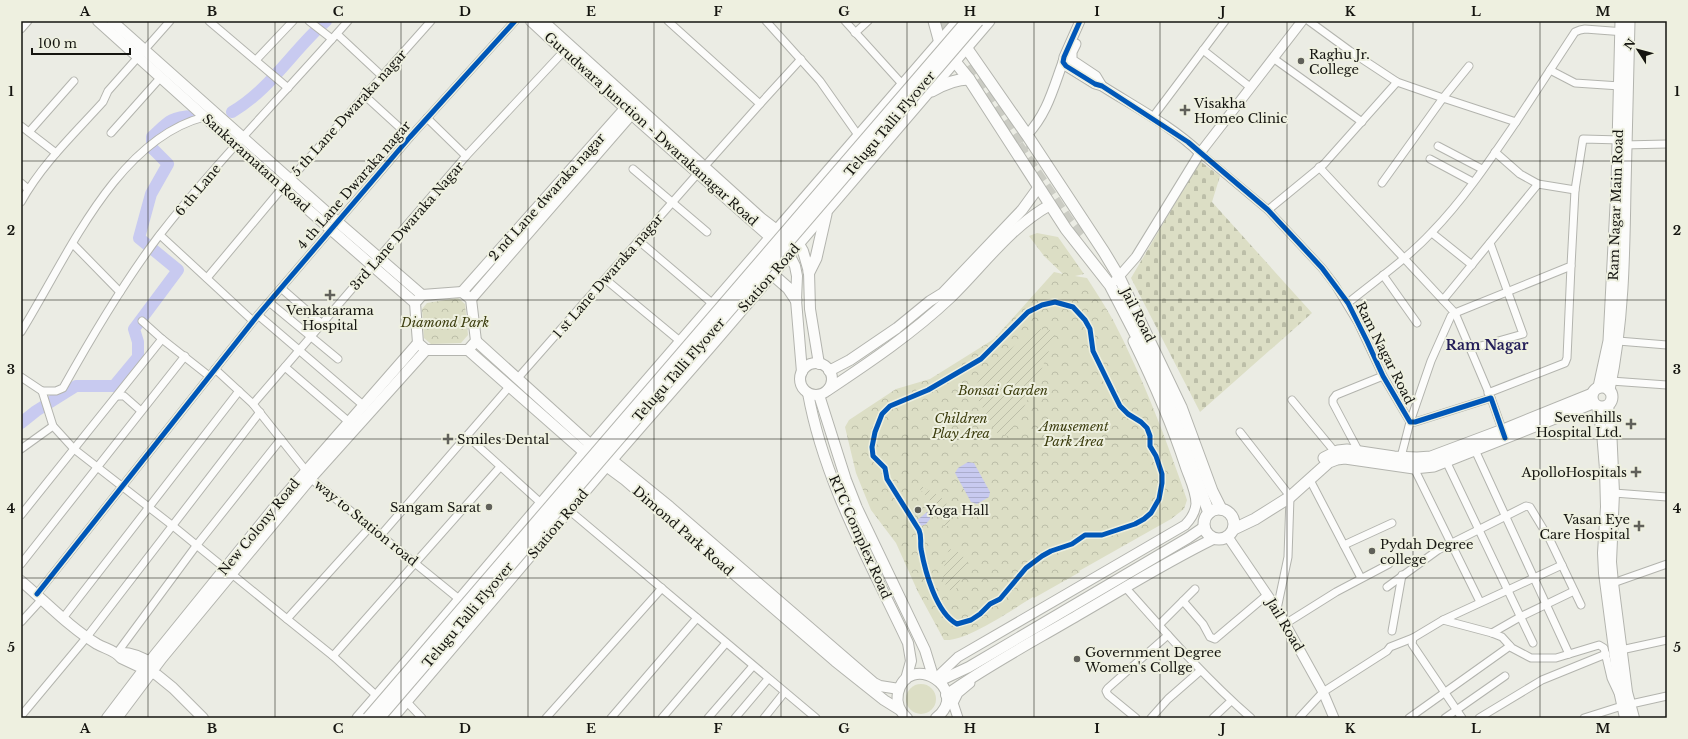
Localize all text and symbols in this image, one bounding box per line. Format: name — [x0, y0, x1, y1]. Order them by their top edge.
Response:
text: A — [79, 3, 91, 20]
text: B — [207, 3, 217, 20]
text: C — [333, 3, 344, 20]
text: D — [459, 3, 471, 20]
text: E — [586, 3, 596, 20]
text: F — [714, 3, 723, 20]
text: G — [838, 3, 850, 20]
text: H — [964, 3, 976, 20]
text: I — [1094, 3, 1100, 20]
text: J — [1217, 3, 1226, 20]
text: K — [1345, 3, 1356, 20]
text: L — [1471, 3, 1481, 20]
text: M — [1596, 3, 1611, 20]
street label: Gurudwara Junction - Dwarakanagar Road — [540, 28, 762, 230]
scale bar — [32, 30, 130, 56]
north arrow — [1618, 30, 1658, 70]
text: N — [1621, 35, 1639, 52]
text: 100 m — [38, 36, 77, 51]
street label: 5 th Lane Dwaraka nagar — [288, 46, 411, 180]
place label: Raghu Jr. College — [1309, 46, 1370, 78]
marker: Raghu Jr. College — [1296, 56, 1306, 66]
street label: Telugu Talli Flyover — [841, 67, 940, 180]
text: 1 — [8, 83, 14, 100]
text: 1 — [1674, 83, 1680, 100]
place label: Visakha Homeo Clinic — [1193, 95, 1287, 127]
marker: Visakha Homeo Clinic — [1179, 104, 1191, 116]
street label: Sankaramatam Road — [199, 110, 313, 216]
street label: 4 th Lane Dwaraka nagar — [293, 117, 415, 253]
street label: 2 nd Lane dwaraka nagar — [485, 129, 610, 265]
street label: Ram Nagar Main Road — [1605, 129, 1627, 281]
street label: 3rd Lane Dwaraka Nagar — [347, 158, 468, 294]
street label: 6 th Lane — [171, 161, 225, 219]
street label: 1 st Lane Dwaraka nagar — [549, 209, 667, 342]
text: 2 — [7, 222, 15, 239]
text: 2 — [1673, 222, 1681, 239]
street label: Station Road — [735, 240, 804, 316]
street label: Jail Road — [1116, 283, 1159, 345]
marker: Venkatarama Hospital — [324, 289, 336, 301]
street label: Ram Nagar Road — [1352, 299, 1418, 407]
place label: Venkatarama Hospital — [285, 302, 374, 334]
park label: Diamond Park — [400, 314, 489, 331]
street label: Telugu Talli Flyover — [629, 314, 729, 426]
district label: Ram Nagar — [1446, 336, 1528, 354]
text: 3 — [7, 361, 15, 378]
text: 3 — [1673, 361, 1681, 378]
park label: Bonsai Garden — [957, 382, 1048, 399]
place label: Sevenhills Hospital Ltd. — [1536, 409, 1622, 441]
park label: Children Play Area — [931, 410, 990, 442]
park label: Amusement Park Area — [1037, 418, 1109, 450]
marker: Sevenhills Hospital Ltd. — [1625, 418, 1637, 430]
place label: Smiles Dental — [457, 431, 549, 448]
marker: Smiles Dental — [442, 433, 454, 445]
place label: ApolloHospitals — [1520, 464, 1627, 481]
marker: ApolloHospitals — [1630, 466, 1642, 478]
street label: RTC Complex Road — [825, 472, 895, 602]
street label: New Colony Road — [215, 475, 303, 579]
street label: way to Station road — [311, 476, 421, 570]
street label: Dimond Park Road — [629, 483, 737, 580]
street label: Station Road — [524, 486, 592, 562]
place label: Sangam Sarat — [390, 499, 481, 516]
text: 4 — [7, 500, 16, 517]
text: 4 — [1673, 500, 1682, 517]
marker: Sangam Sarat — [484, 502, 494, 512]
place label: Yoga Hall — [925, 502, 989, 519]
marker: Yoga Hall — [913, 505, 923, 515]
place label: Vasan Eye Care Hospital — [1539, 511, 1630, 543]
marker: Vasan Eye Care Hospital — [1633, 520, 1645, 532]
place label: Pydah Degree college — [1380, 536, 1473, 568]
marker: Pydah Degree college — [1367, 546, 1377, 556]
street label: Telugu Talli Flyover — [419, 558, 518, 671]
street label: Jail Road — [1262, 594, 1308, 655]
text: 5 — [7, 639, 15, 656]
text: 5 — [1673, 639, 1681, 656]
place label: Government Degree Women's Collge — [1084, 644, 1222, 676]
marker: Government Degree Women's Collge — [1072, 654, 1082, 664]
text: A — [79, 720, 91, 737]
text: B — [207, 720, 217, 737]
text: C — [333, 720, 344, 737]
text: D — [459, 720, 471, 737]
text: E — [586, 720, 596, 737]
text: F — [714, 720, 723, 737]
text: G — [838, 720, 850, 737]
text: H — [964, 720, 976, 737]
text: I — [1094, 720, 1100, 737]
text: J — [1217, 720, 1226, 737]
text: K — [1345, 720, 1356, 737]
text: L — [1471, 720, 1481, 737]
text: M — [1596, 720, 1611, 737]

